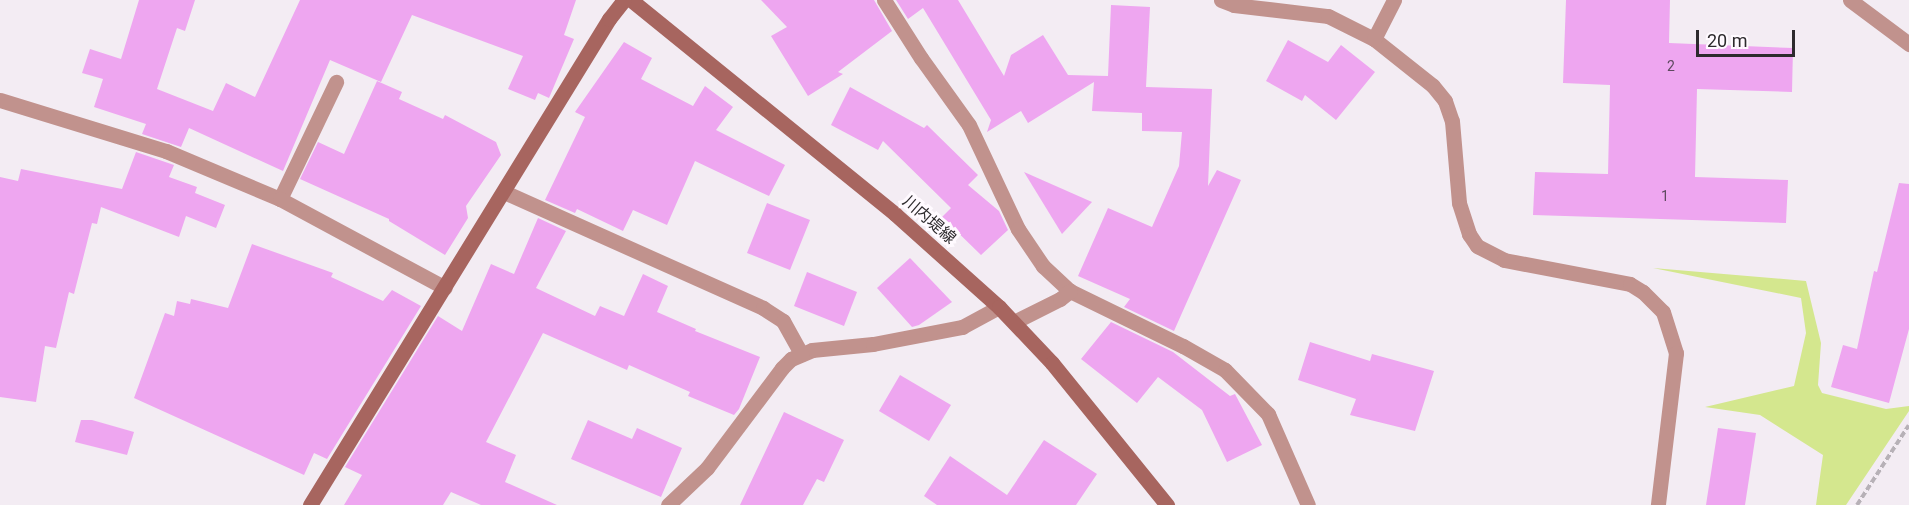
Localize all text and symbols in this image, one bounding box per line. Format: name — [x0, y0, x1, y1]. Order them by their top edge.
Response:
scale bar — [1699, 18, 1798, 56]
text: 20 m — [1707, 30, 1747, 51]
house number: 2 — [1667, 58, 1675, 74]
house number: 1 — [1661, 188, 1669, 204]
street label: 川内堤線 — [899, 192, 959, 248]

